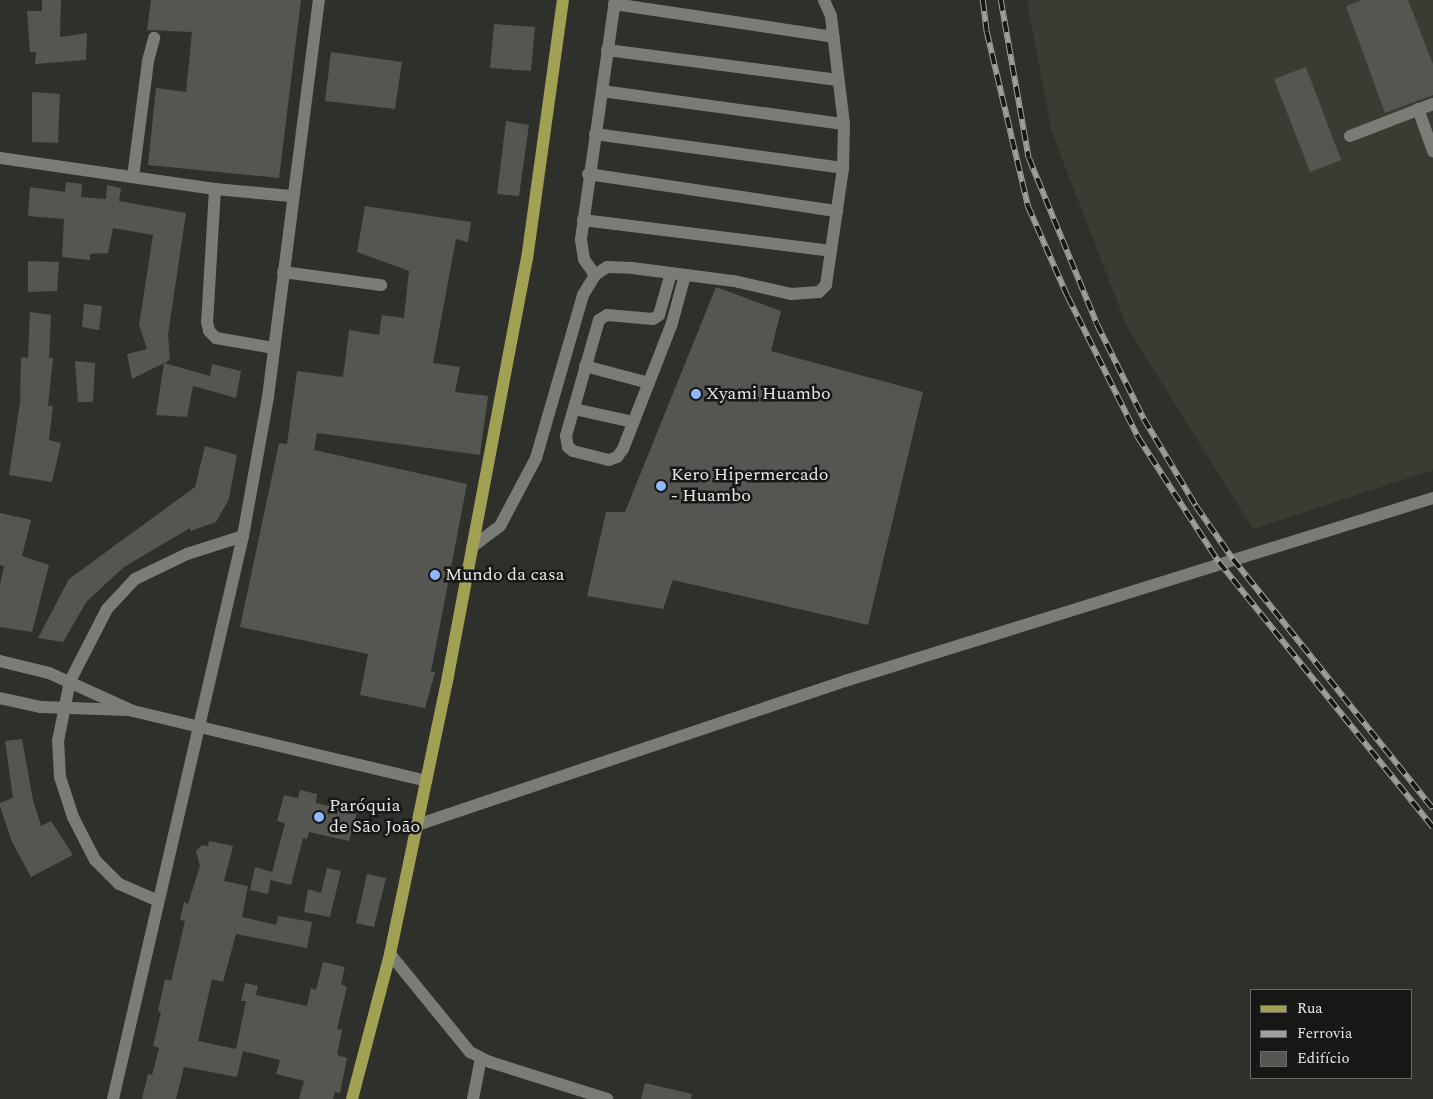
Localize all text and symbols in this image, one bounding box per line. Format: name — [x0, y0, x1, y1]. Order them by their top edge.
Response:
place label: Xyami Huambo — [706, 383, 831, 405]
marker: Xyami Huambo — [690, 388, 702, 400]
place label: Kero Hipermercado - Huambo — [671, 465, 829, 508]
marker: Kero Hipermercado - Huambo — [655, 480, 667, 492]
place label: Mundo da casa — [445, 564, 564, 586]
marker: Mundo da casa — [429, 569, 441, 581]
place label: Paróquia de São João — [329, 796, 420, 839]
marker: Paróquia de São João — [313, 811, 325, 823]
legend — [1250, 989, 1413, 1079]
text: Rua — [1297, 997, 1323, 1020]
text: Ferrovia — [1297, 1022, 1352, 1045]
text: Edifício — [1297, 1047, 1350, 1070]

